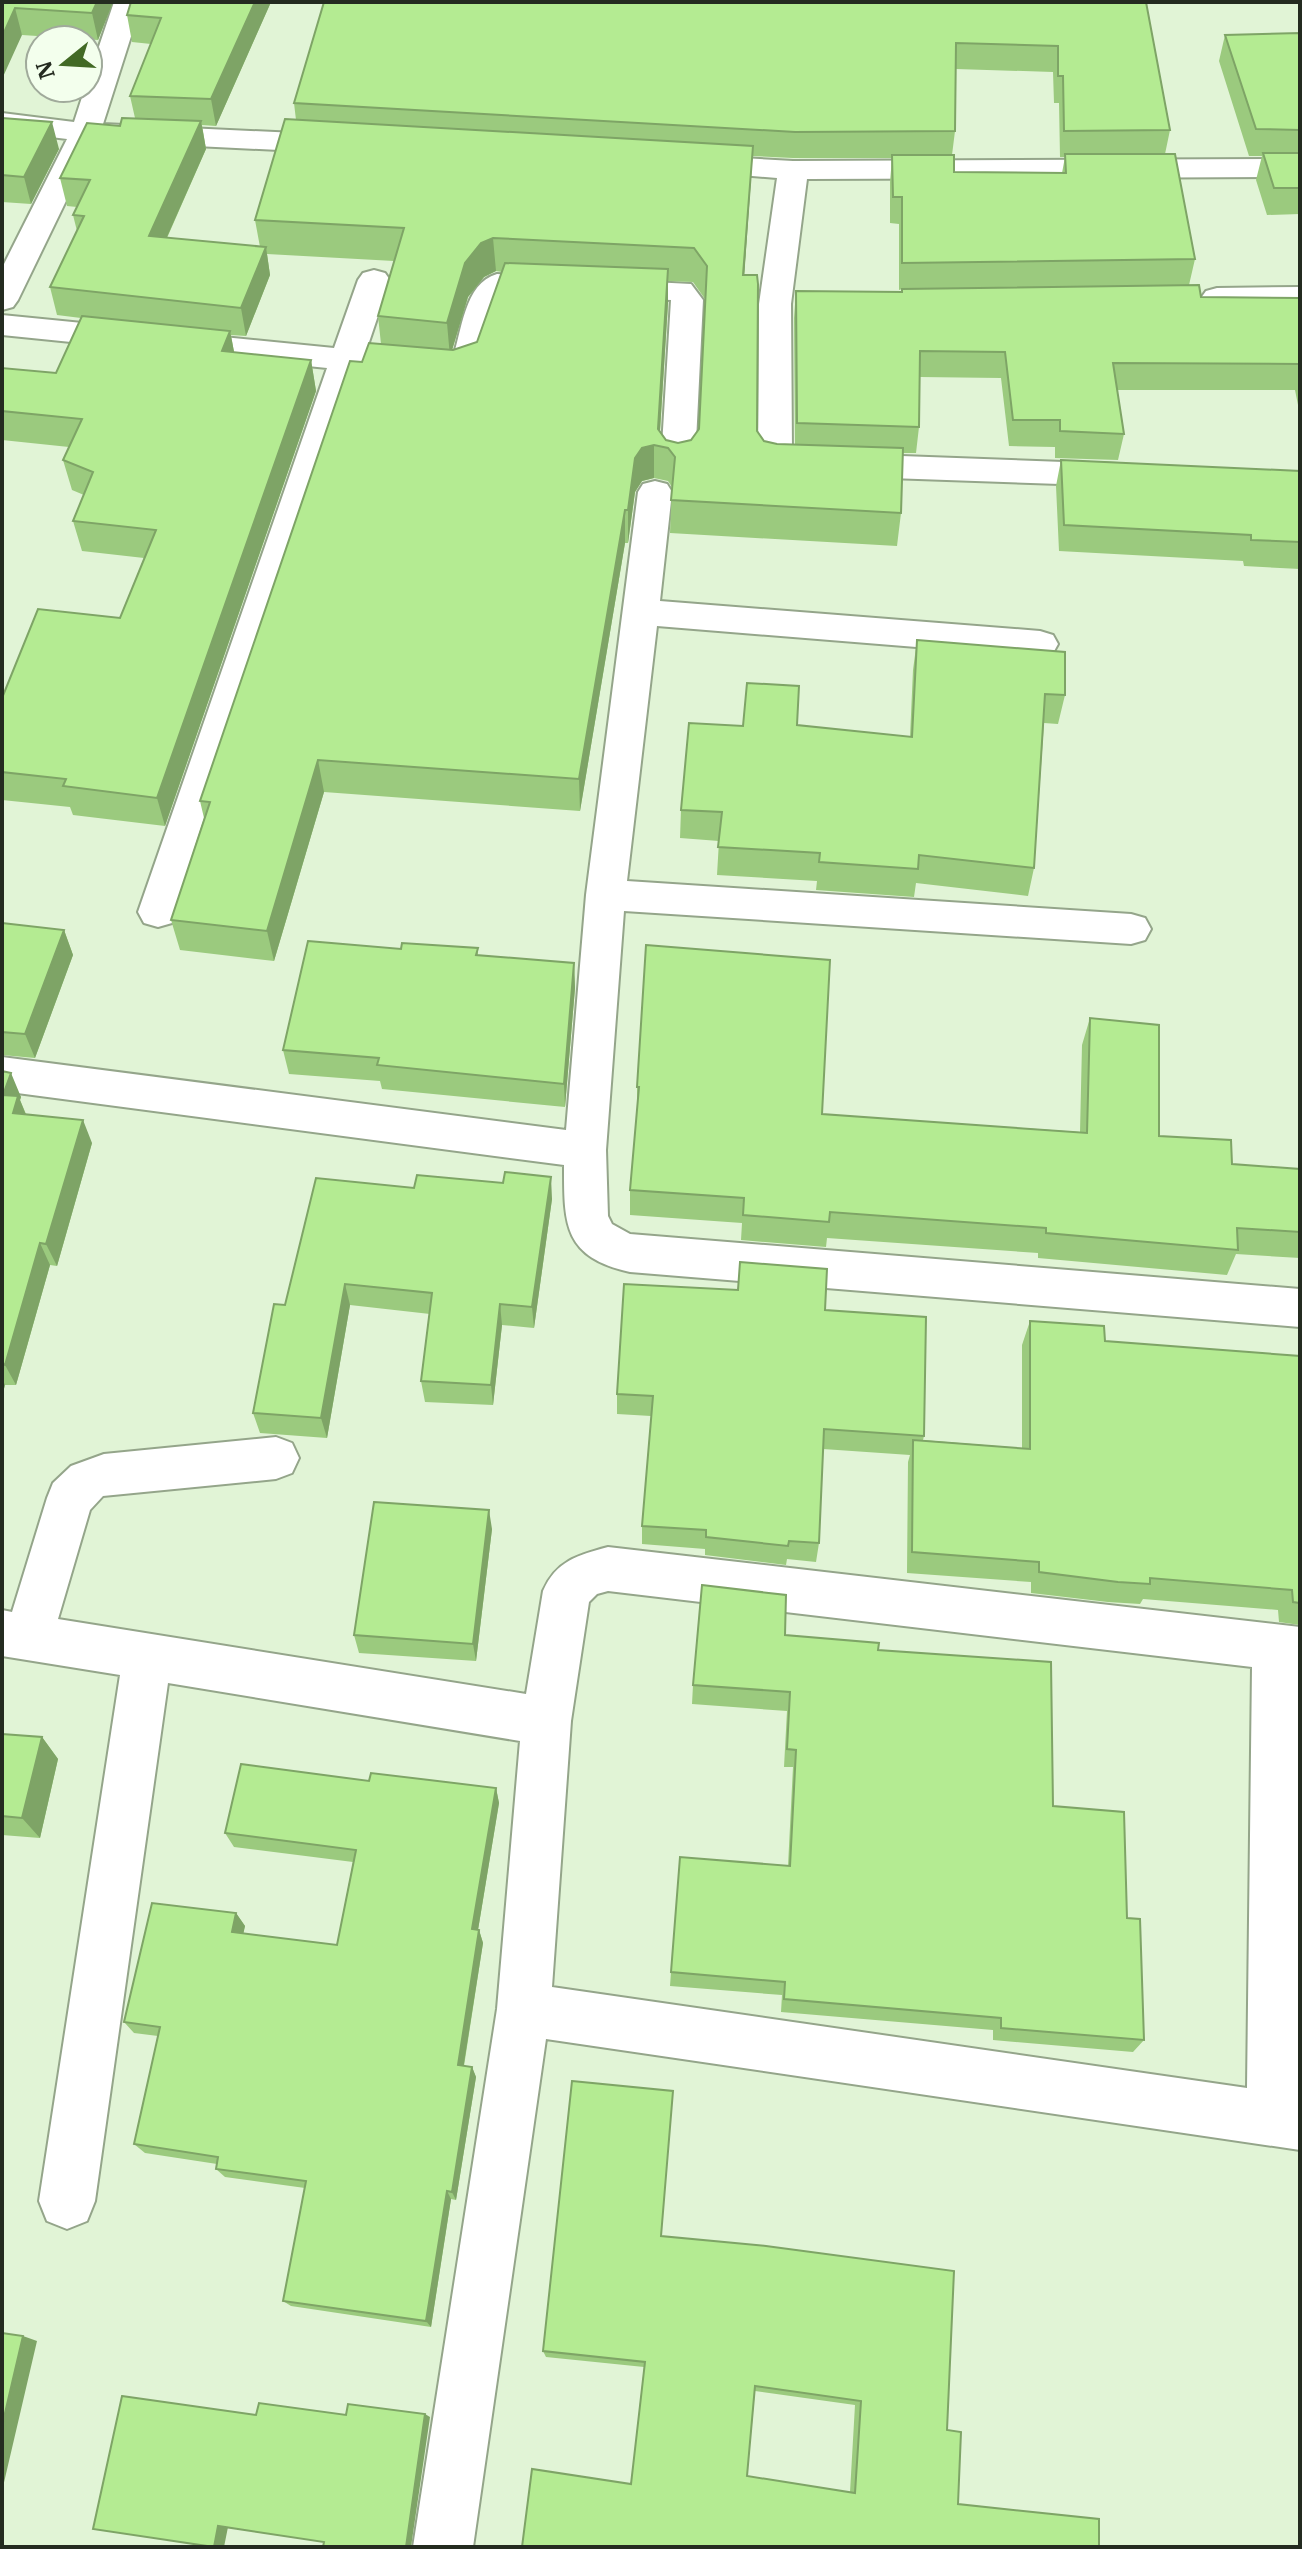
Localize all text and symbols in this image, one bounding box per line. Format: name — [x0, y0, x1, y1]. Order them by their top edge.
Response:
north arrow — [24, 24, 104, 104]
text: N — [28, 58, 61, 83]

